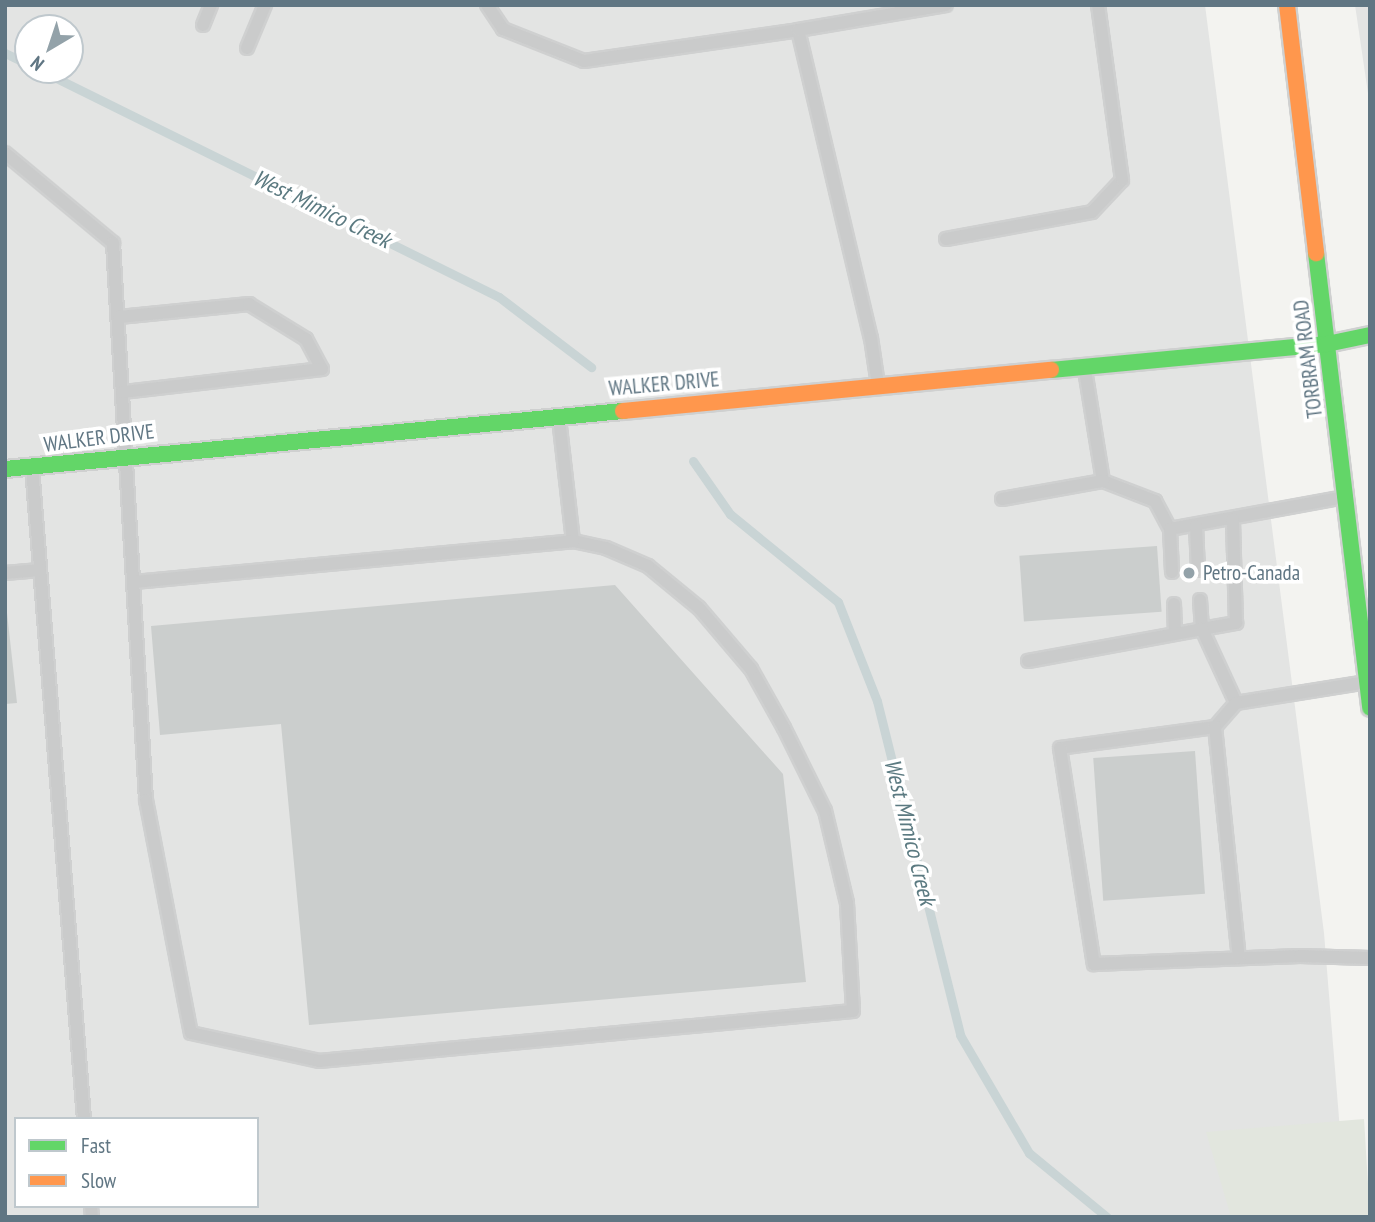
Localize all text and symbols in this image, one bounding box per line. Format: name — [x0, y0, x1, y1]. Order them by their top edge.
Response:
north arrow — [14, 14, 84, 84]
text: N — [26, 51, 49, 76]
water label: West Mimico Creek — [249, 164, 395, 254]
street label: TORBRAM ROAD — [1288, 298, 1328, 420]
street label: WALKER DRIVE — [608, 367, 720, 401]
street label: WALKER DRIVE — [42, 419, 156, 457]
place label: Petro-Canada — [1203, 560, 1300, 586]
marker: Petro-Canada — [1181, 565, 1197, 581]
water label: West Mimico Creek — [879, 756, 941, 908]
legend — [14, 1117, 259, 1208]
text: Fast — [81, 1132, 111, 1159]
text: Slow — [81, 1167, 116, 1194]

